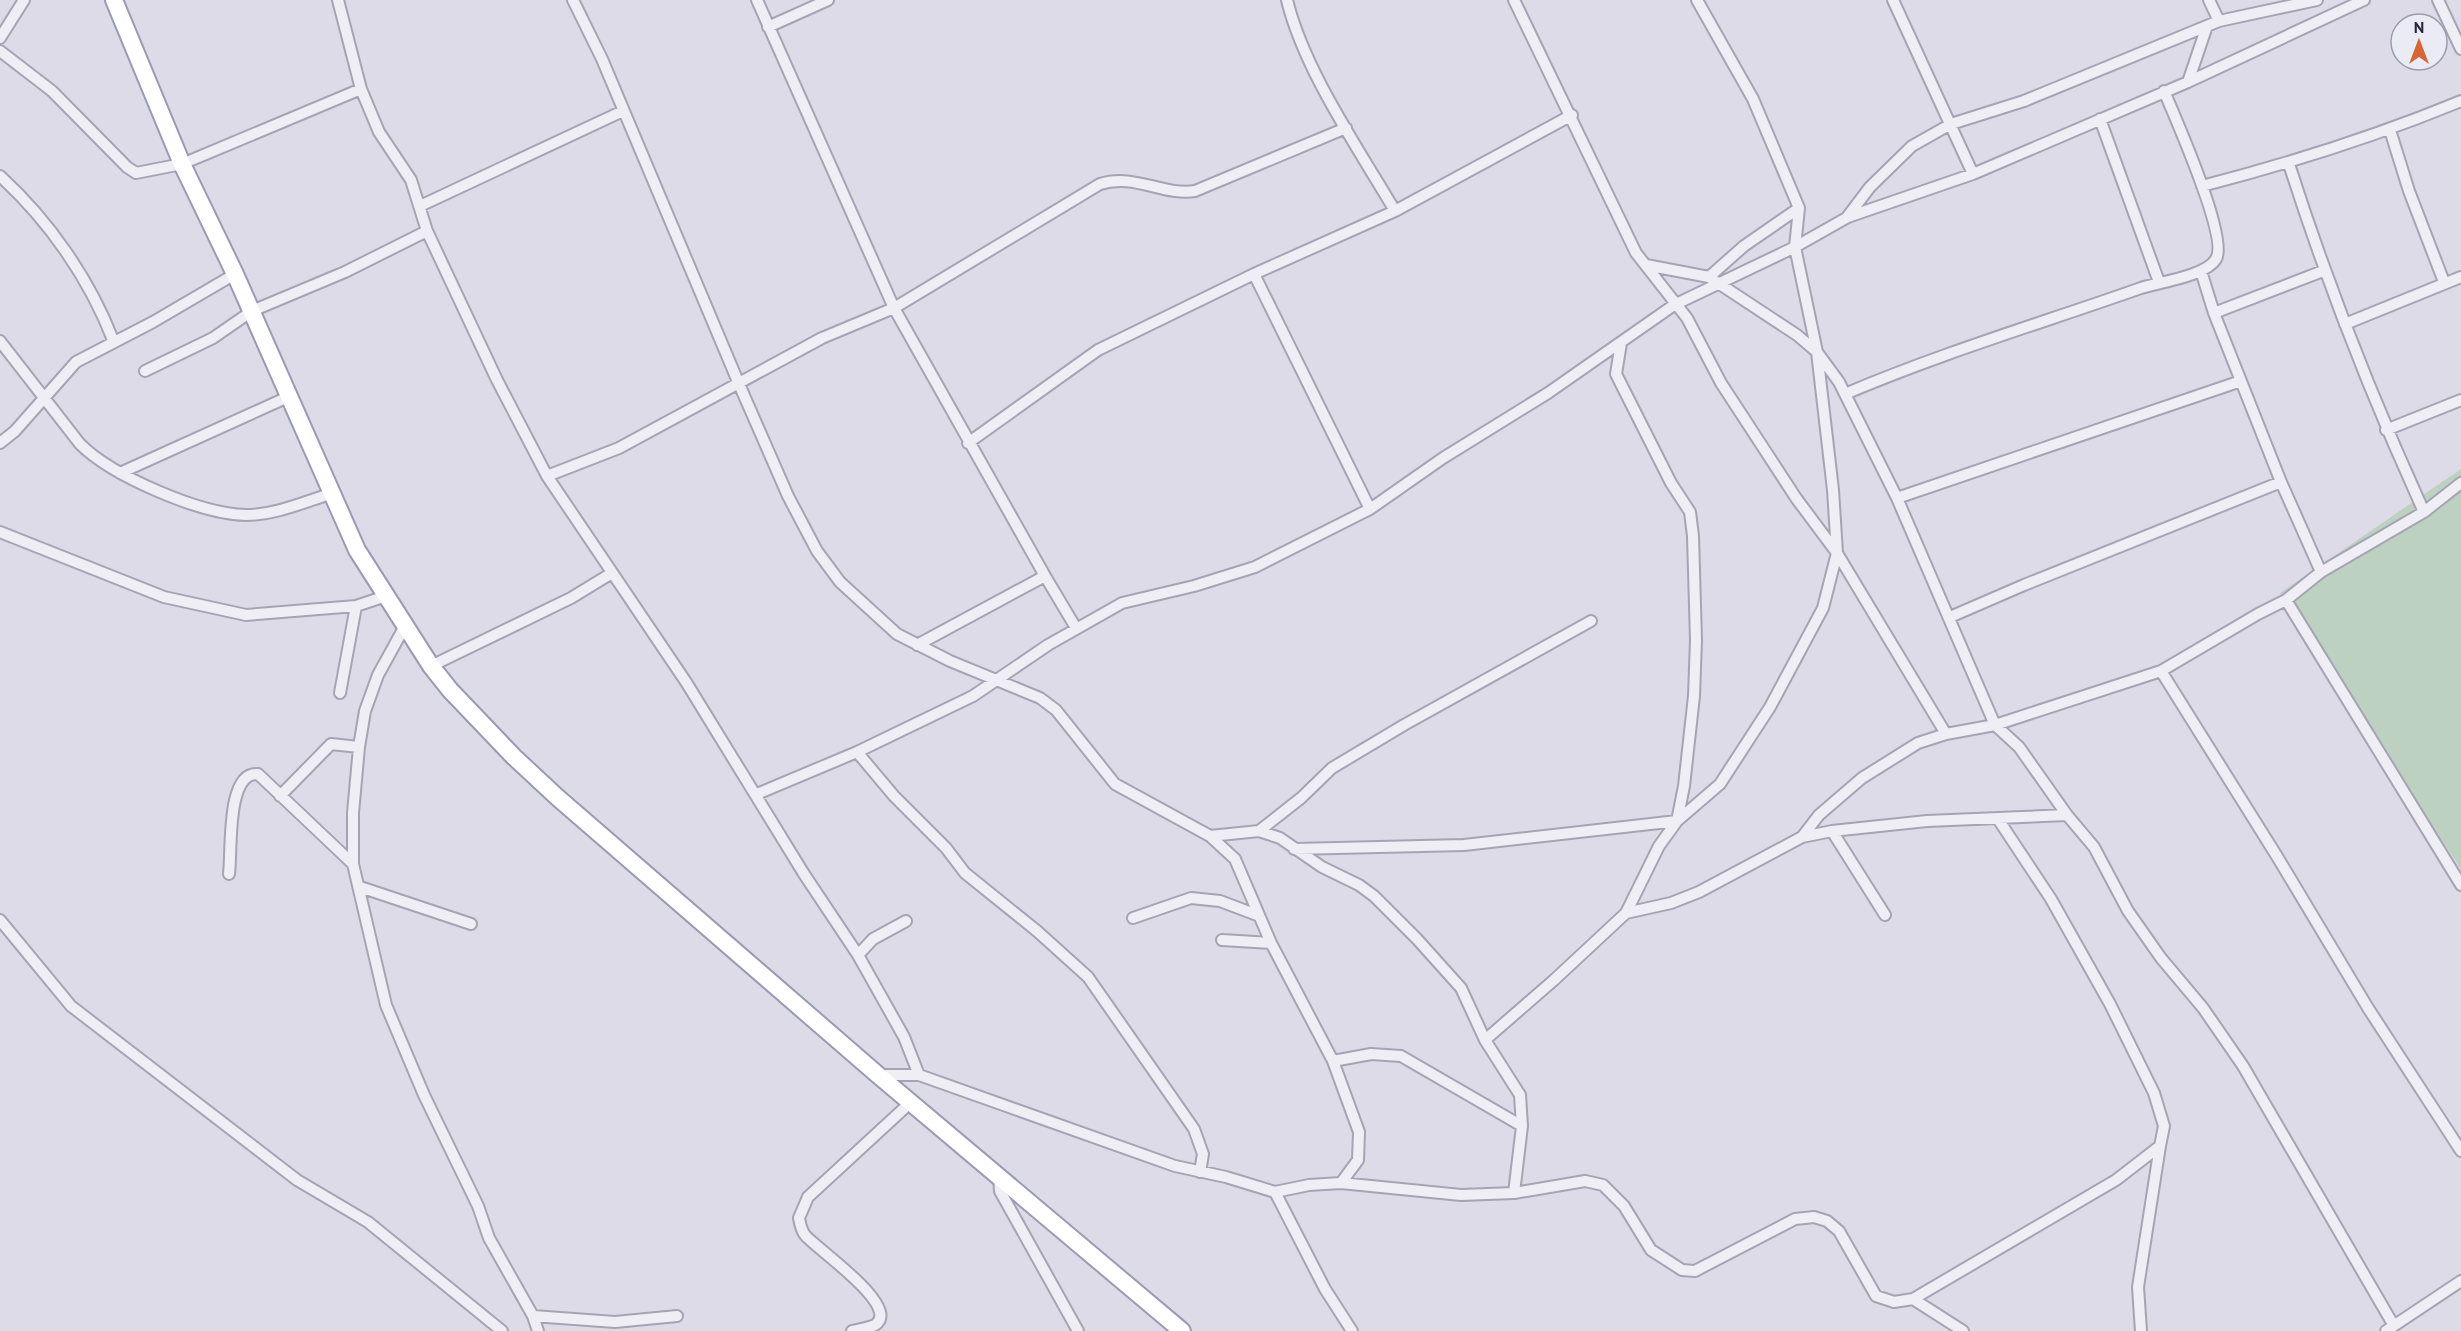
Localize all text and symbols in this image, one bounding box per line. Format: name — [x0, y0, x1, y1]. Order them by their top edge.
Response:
north arrow — [2389, 12, 2449, 72]
text: N — [2414, 17, 2424, 37]

